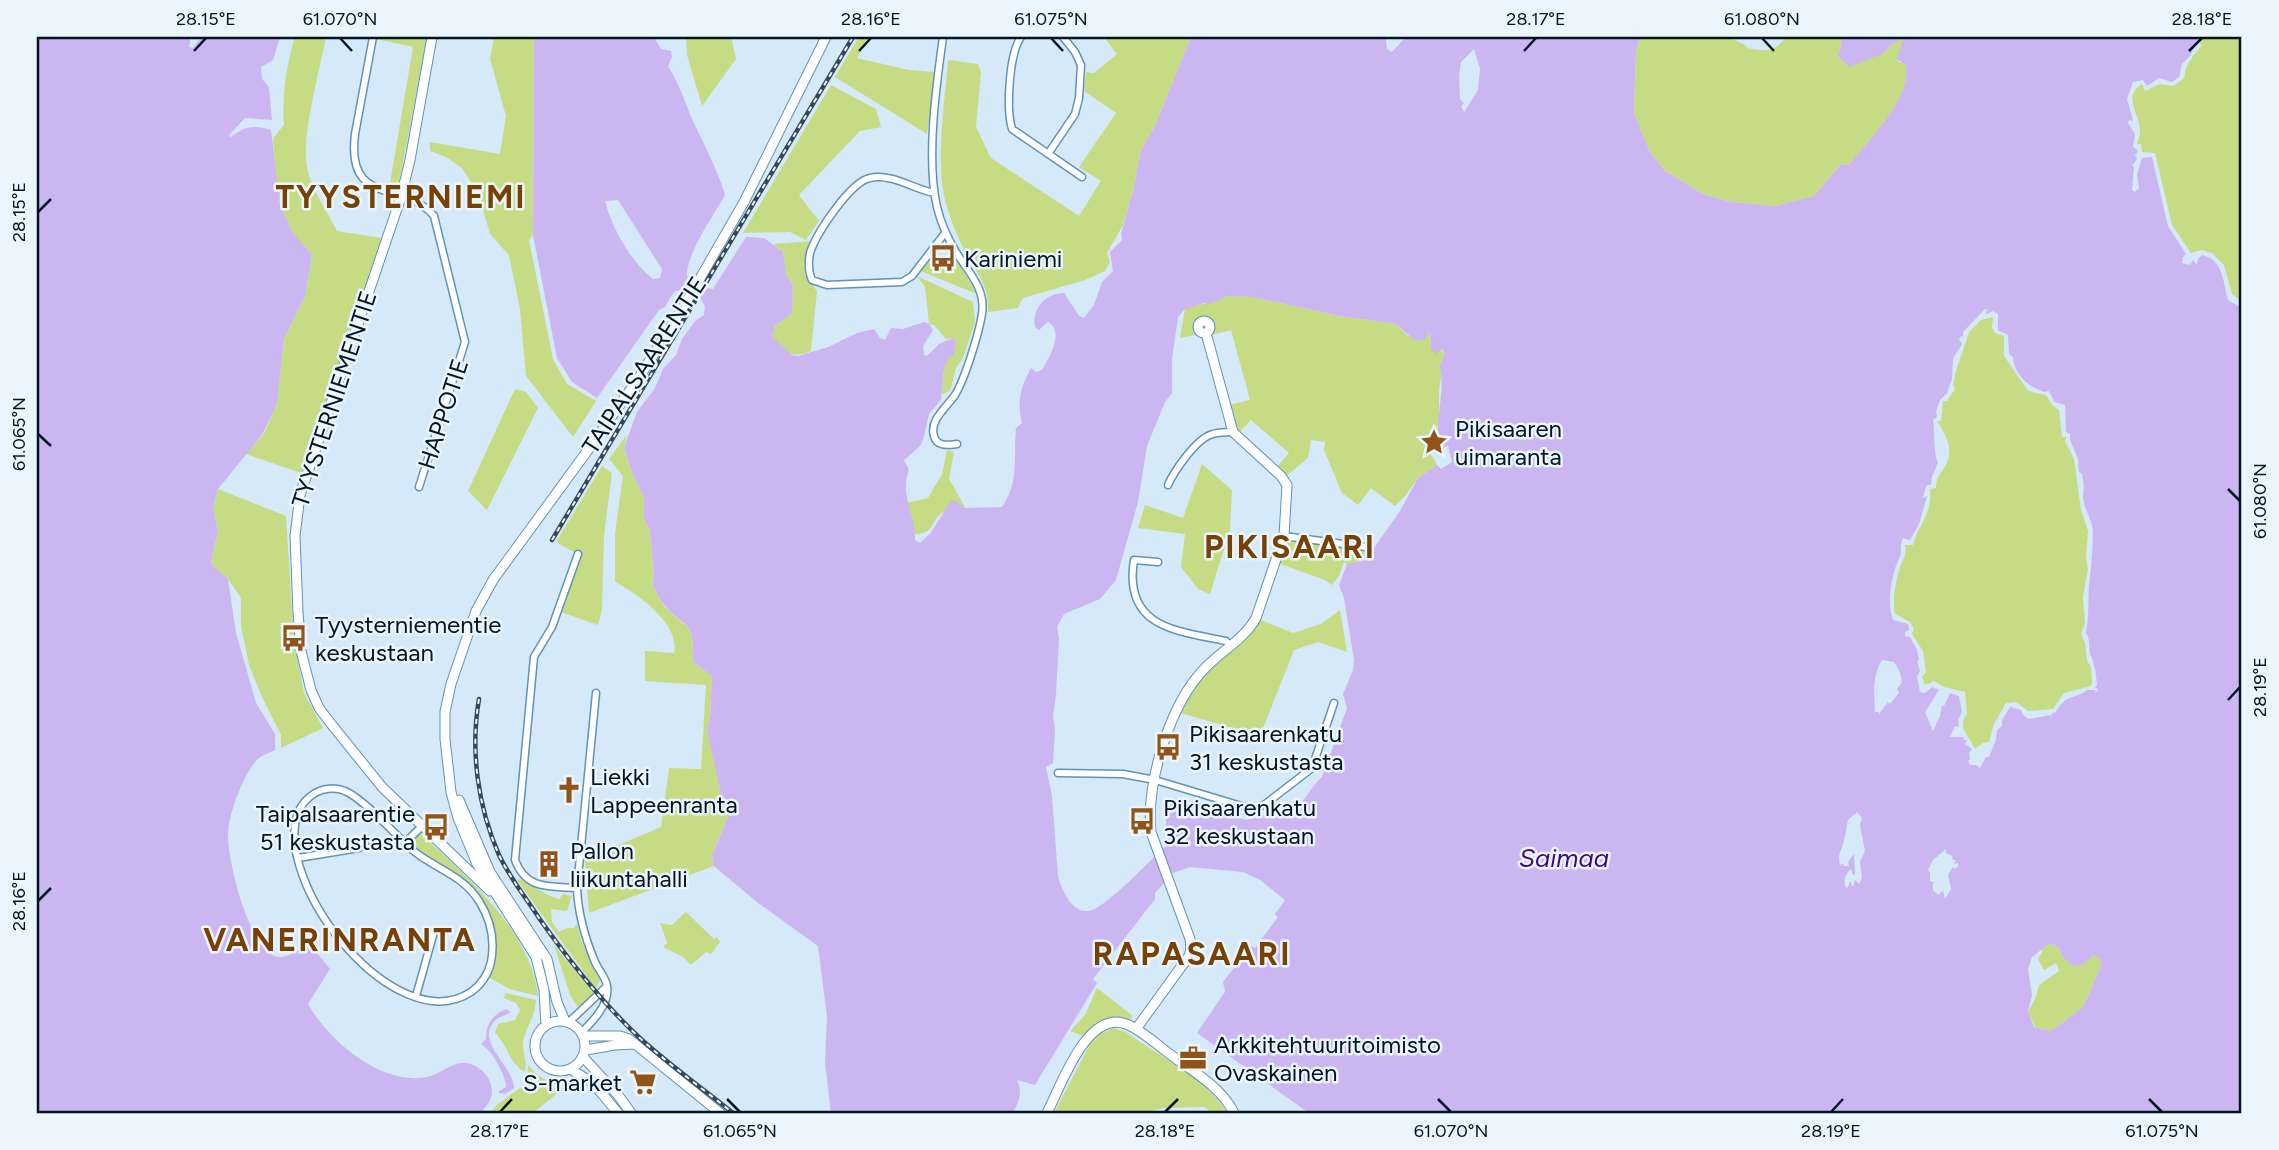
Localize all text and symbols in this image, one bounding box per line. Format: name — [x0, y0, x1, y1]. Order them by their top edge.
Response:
text: 28.15°E — [176, 8, 236, 30]
text: 61.070°N — [303, 8, 377, 30]
text: 28.16°E — [841, 8, 901, 30]
text: 61.075°N — [1014, 8, 1088, 30]
text: 28.17°E — [1506, 8, 1566, 30]
text: 61.080°N — [1724, 8, 1800, 30]
text: 28.18°E — [2172, 8, 2232, 30]
district label: TYYSTERNIEMI — [275, 178, 527, 216]
text: 28.15°E — [8, 182, 30, 242]
bus stop icon: Kariniemi — [928, 243, 958, 273]
place label: Kariniemi — [964, 244, 1062, 273]
street label: TAIPALSAARENTIE — [576, 271, 712, 459]
street label: TYYSTERNIEMENTIE — [285, 287, 383, 511]
street label: HAPPOTIE — [412, 355, 474, 473]
text: 61.065°N — [8, 397, 30, 471]
place label: Pikisaaren uimaranta — [1455, 414, 1562, 471]
place icon: Pikisaaren uimaranta — [1419, 427, 1449, 457]
text: 61.080°N — [2249, 463, 2271, 539]
district label: PIKISAARI — [1204, 528, 1376, 566]
place label: Tyysterniementie keskustaan — [315, 610, 501, 667]
bus stop icon: Tyysterniementie keskustaan — [279, 623, 309, 653]
text: 28.19°E — [2249, 657, 2271, 717]
place label: Pikisaarenkatu 31 keskustasta — [1189, 719, 1343, 776]
bus stop icon: Pikisaarenkatu 31 keskustasta — [1153, 732, 1183, 762]
place label: Liekki Lappeenranta — [590, 762, 738, 819]
church icon: Liekki Lappeenranta — [554, 775, 584, 805]
place label: Pikisaarenkatu 32 keskustaan — [1163, 793, 1316, 850]
place label: Taipalsaarentie 51 keskustasta — [256, 799, 415, 856]
bus stop icon: Pikisaarenkatu 32 keskustaan — [1127, 806, 1157, 836]
bus stop icon: Taipalsaarentie 51 keskustasta — [421, 812, 451, 842]
place label: Pallon liikuntahalli — [570, 836, 688, 893]
water label: Saimaa — [1519, 842, 1609, 874]
building icon: Pallon liikuntahalli — [534, 849, 564, 879]
text: 28.16°E — [8, 871, 30, 931]
district label: VANERINRANTA — [203, 921, 477, 959]
district label: RAPASAARI — [1093, 935, 1291, 973]
place label: Arkkitehtuuritoimisto Ovaskainen — [1214, 1030, 1441, 1087]
office icon: Arkkitehtuuritoimisto Ovaskainen — [1178, 1043, 1208, 1073]
supermarket icon: S-market — [628, 1067, 658, 1097]
place label: S-market — [523, 1068, 622, 1097]
text: 28.17°E — [470, 1120, 530, 1142]
text: 61.065°N — [703, 1120, 777, 1142]
text: 28.18°E — [1135, 1120, 1195, 1142]
text: 61.070°N — [1414, 1120, 1488, 1142]
text: 28.19°E — [1801, 1120, 1861, 1142]
text: 61.075°N — [2125, 1120, 2199, 1142]

